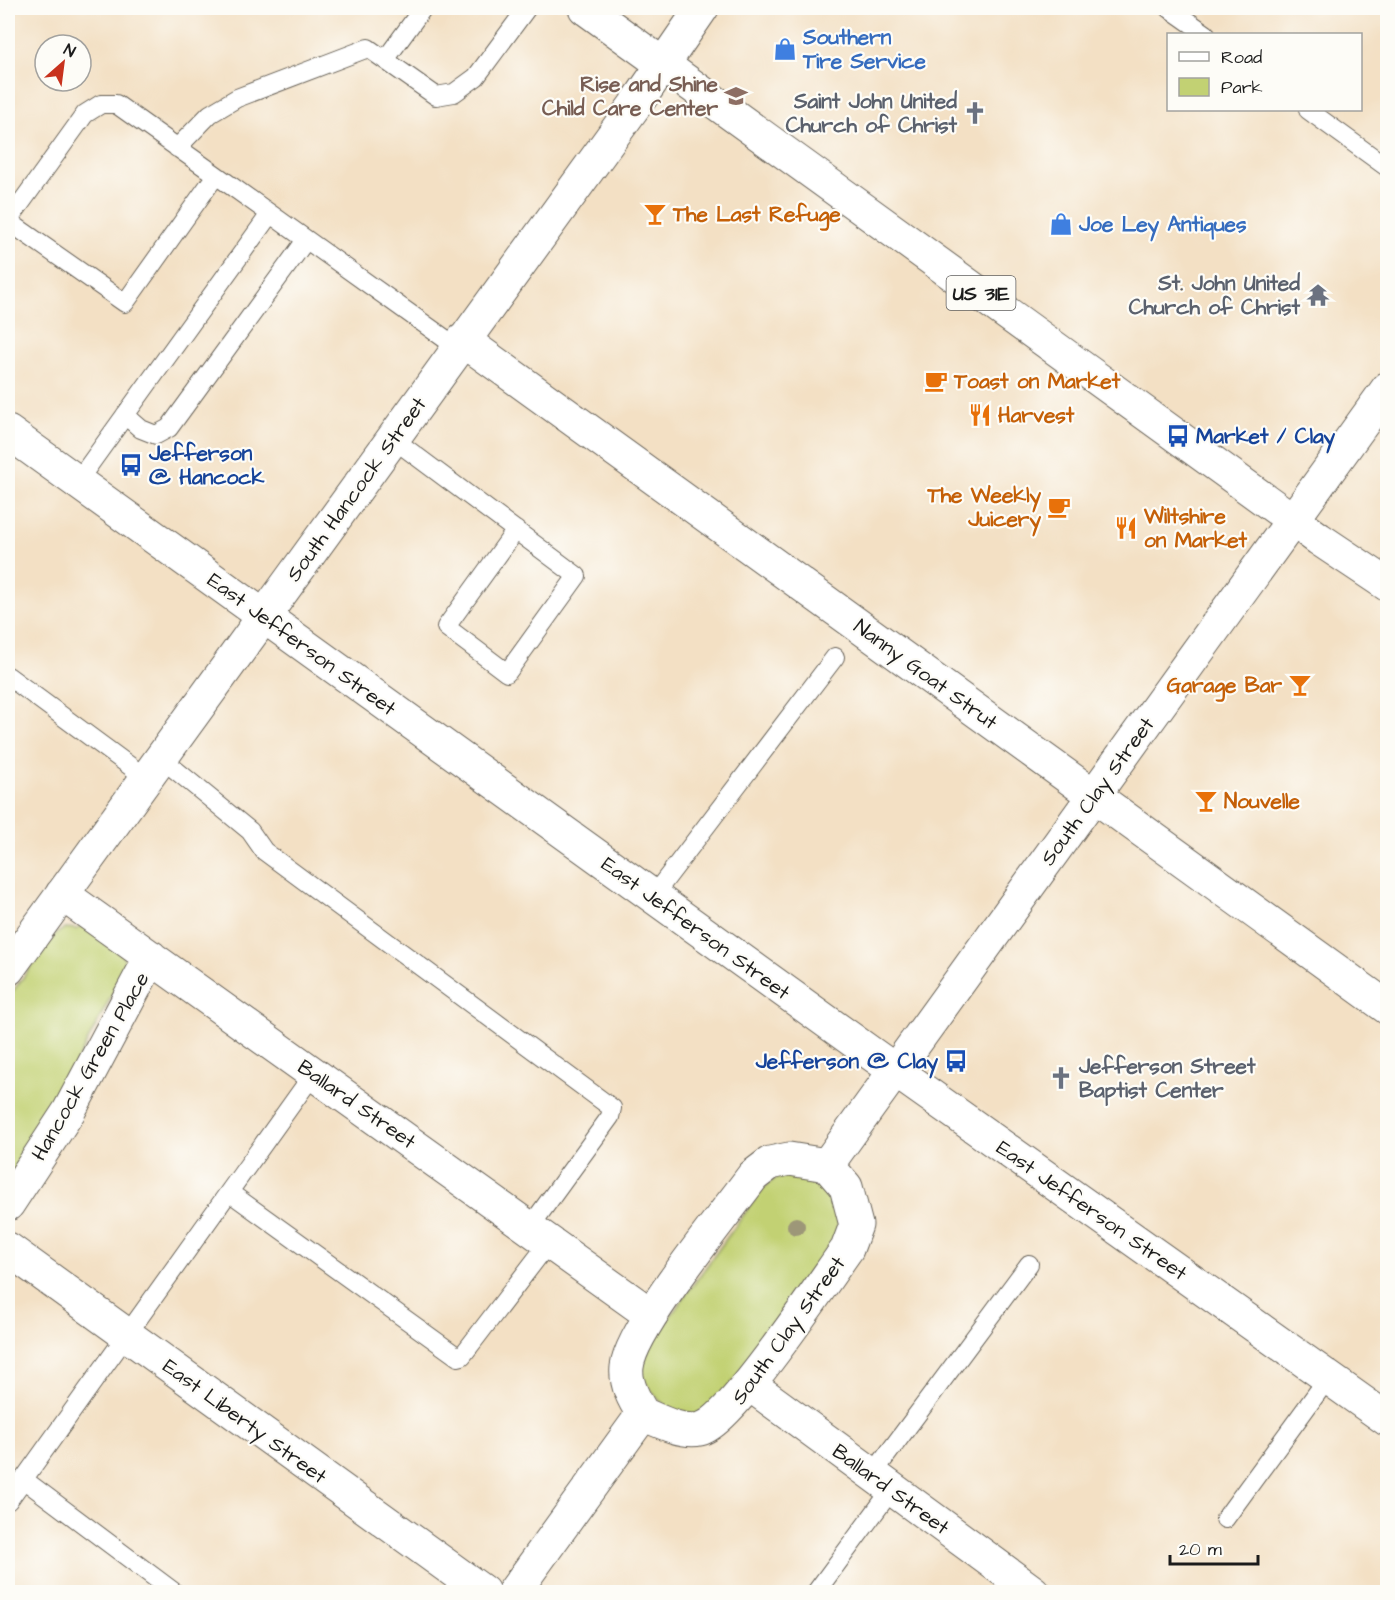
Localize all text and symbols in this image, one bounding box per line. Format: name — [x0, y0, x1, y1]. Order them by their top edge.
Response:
place label: Southern Tire Service — [802, 23, 926, 76]
north arrow — [33, 33, 93, 93]
legend — [1167, 33, 1362, 111]
shop icon: Southern Tire Service — [772, 36, 798, 62]
text: N — [60, 39, 79, 63]
text: Road — [1221, 45, 1262, 70]
place label: Rise and Shine Child Care Center — [542, 70, 719, 123]
text: Park — [1221, 75, 1263, 100]
school or university icon: Rise and Shine Child Care Center — [723, 83, 749, 109]
place label: Saint John United Church of Christ — [786, 87, 957, 140]
church icon: Saint John United Church of Christ — [962, 100, 988, 126]
place label: The Last Refuge — [672, 200, 841, 231]
bar icon: The Last Refuge — [642, 201, 668, 227]
place label: Joe Ley Antiques — [1078, 210, 1247, 242]
shop icon: Joe Ley Antiques — [1048, 211, 1074, 237]
place label: St. John United Church of Christ — [1129, 269, 1300, 322]
road number: US 31E — [946, 276, 1016, 310]
temple icon: St. John United Church of Christ — [1305, 282, 1331, 308]
place label: Toast on Market — [953, 367, 1121, 396]
cafe icon: Toast on Market — [923, 368, 949, 394]
street label: South Hancock Street — [280, 391, 434, 587]
place label: Harvest — [998, 401, 1075, 430]
restaurant icon: Harvest — [967, 402, 993, 428]
place label: Market / Clay — [1196, 422, 1336, 454]
bus stop icon: Market / Clay — [1165, 423, 1191, 449]
place label: Jefferson @ Hancock — [148, 439, 265, 492]
bus stop icon: Jefferson @ Hancock — [118, 452, 144, 478]
place label: The Weekly Juicery — [927, 481, 1041, 537]
cafe icon: The Weekly Juicery — [1046, 494, 1072, 520]
place label: Wiltshire on Market — [1143, 502, 1248, 555]
restaurant icon: Wiltshire on Market — [1113, 515, 1139, 541]
street label: East Jefferson Street — [201, 566, 402, 723]
street label: Nanny Goat Strut — [847, 612, 1004, 738]
place label: Garage Bar — [1167, 671, 1282, 702]
bar icon: Garage Bar — [1287, 672, 1313, 698]
street label: South Clay Street — [1034, 711, 1163, 873]
place label: Nouvelle — [1224, 787, 1300, 816]
bar icon: Nouvelle — [1193, 788, 1219, 814]
street label: East Jefferson Street — [595, 850, 796, 1007]
street label: Hancock Green Place — [25, 967, 156, 1166]
place label: Jefferson @ Clay — [755, 1047, 938, 1079]
bus stop icon: Jefferson @ Clay — [943, 1048, 969, 1074]
place label: Jefferson Street Baptist Center — [1078, 1052, 1256, 1106]
street label: Ballard Street — [292, 1053, 422, 1156]
church icon: Jefferson Street Baptist Center — [1048, 1065, 1074, 1091]
street label: East Jefferson Street — [990, 1133, 1193, 1288]
street label: South Clay Street — [725, 1250, 854, 1412]
street label: East Liberty Street — [156, 1352, 333, 1493]
street label: Ballard Street — [826, 1437, 956, 1542]
scale bar — [1170, 1528, 1258, 1566]
text: 20 m — [1179, 1537, 1222, 1562]

